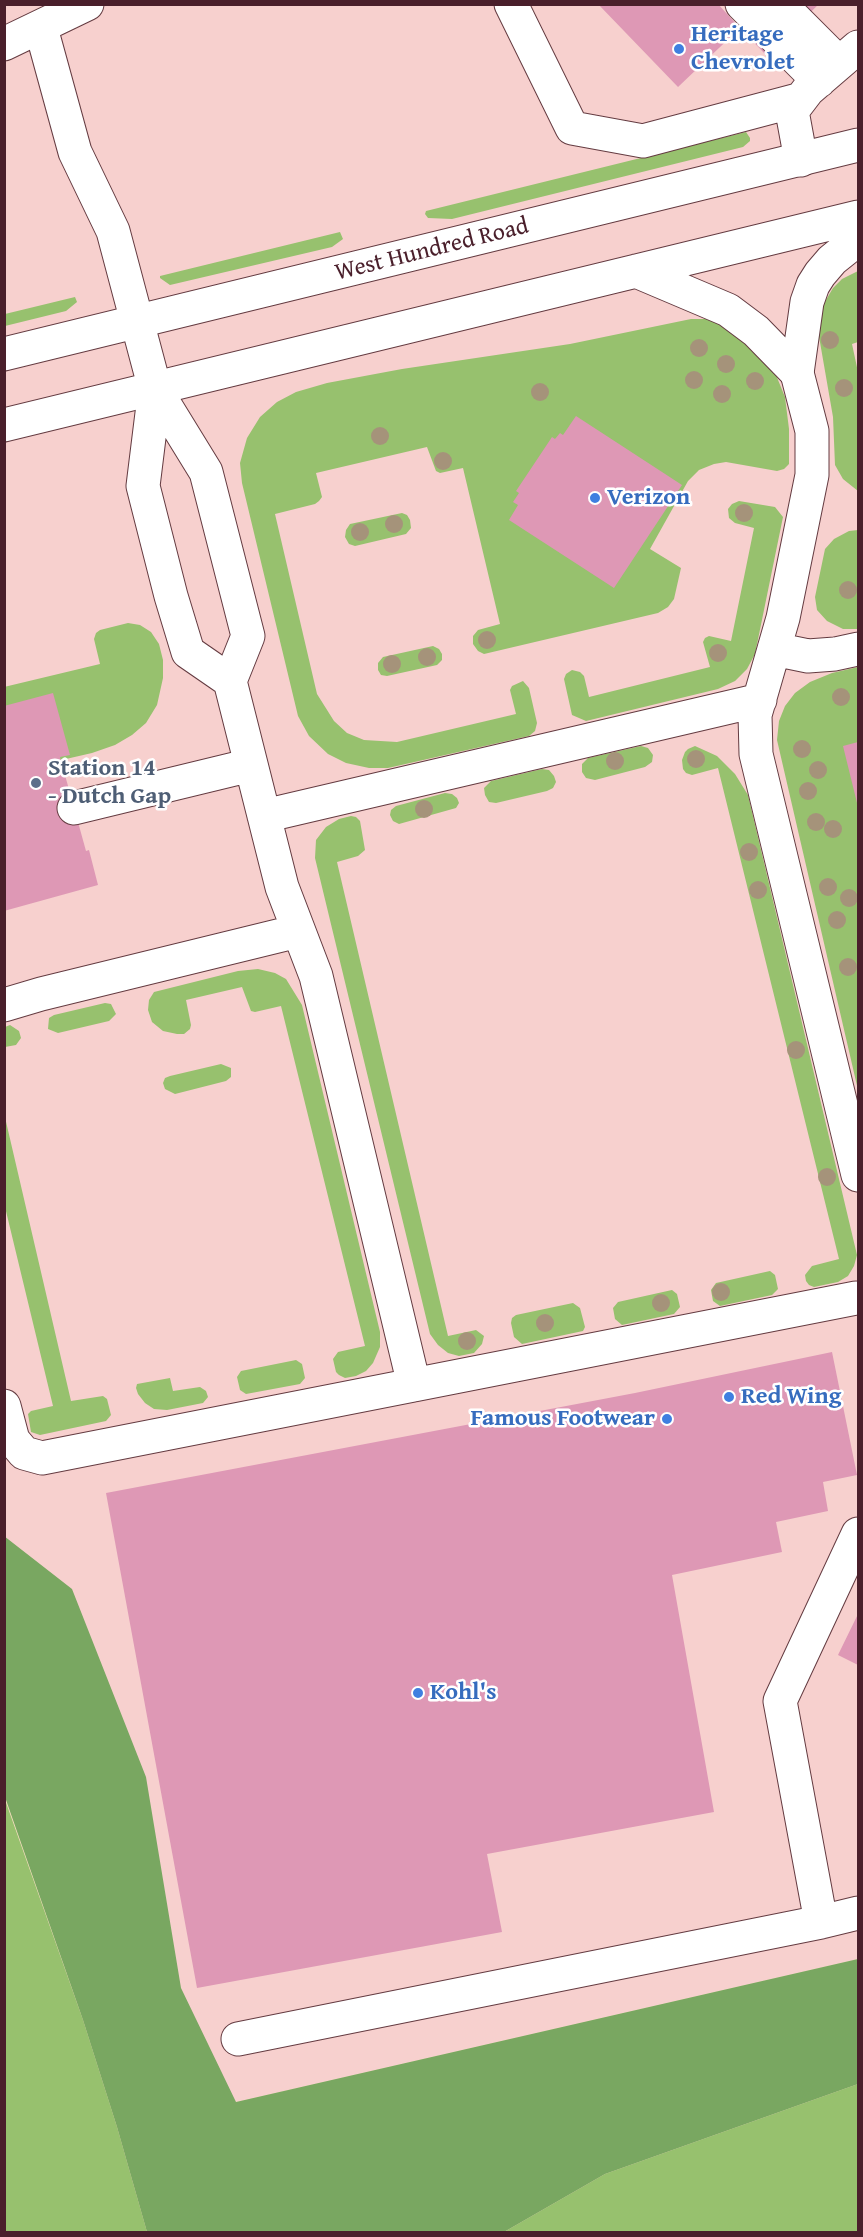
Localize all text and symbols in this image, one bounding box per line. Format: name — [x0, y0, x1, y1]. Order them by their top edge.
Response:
place label: Heritage Chevrolet — [691, 21, 795, 77]
marker: Heritage Chevrolet — [672, 42, 686, 56]
street label: West Hundred Road — [332, 212, 532, 288]
place label: Verizon — [607, 484, 690, 512]
marker: Verizon — [588, 491, 602, 505]
place label: Station 14 - Dutch Gap — [48, 755, 171, 811]
marker: Station 14 - Dutch Gap — [29, 776, 43, 790]
place label: Red Wing — [741, 1383, 841, 1411]
marker: Red Wing — [722, 1390, 736, 1404]
place label: Famous Footwear — [470, 1405, 655, 1433]
marker: Famous Footwear — [660, 1412, 674, 1426]
place label: Kohl's — [430, 1679, 497, 1707]
marker: Kohl's — [411, 1686, 425, 1700]

